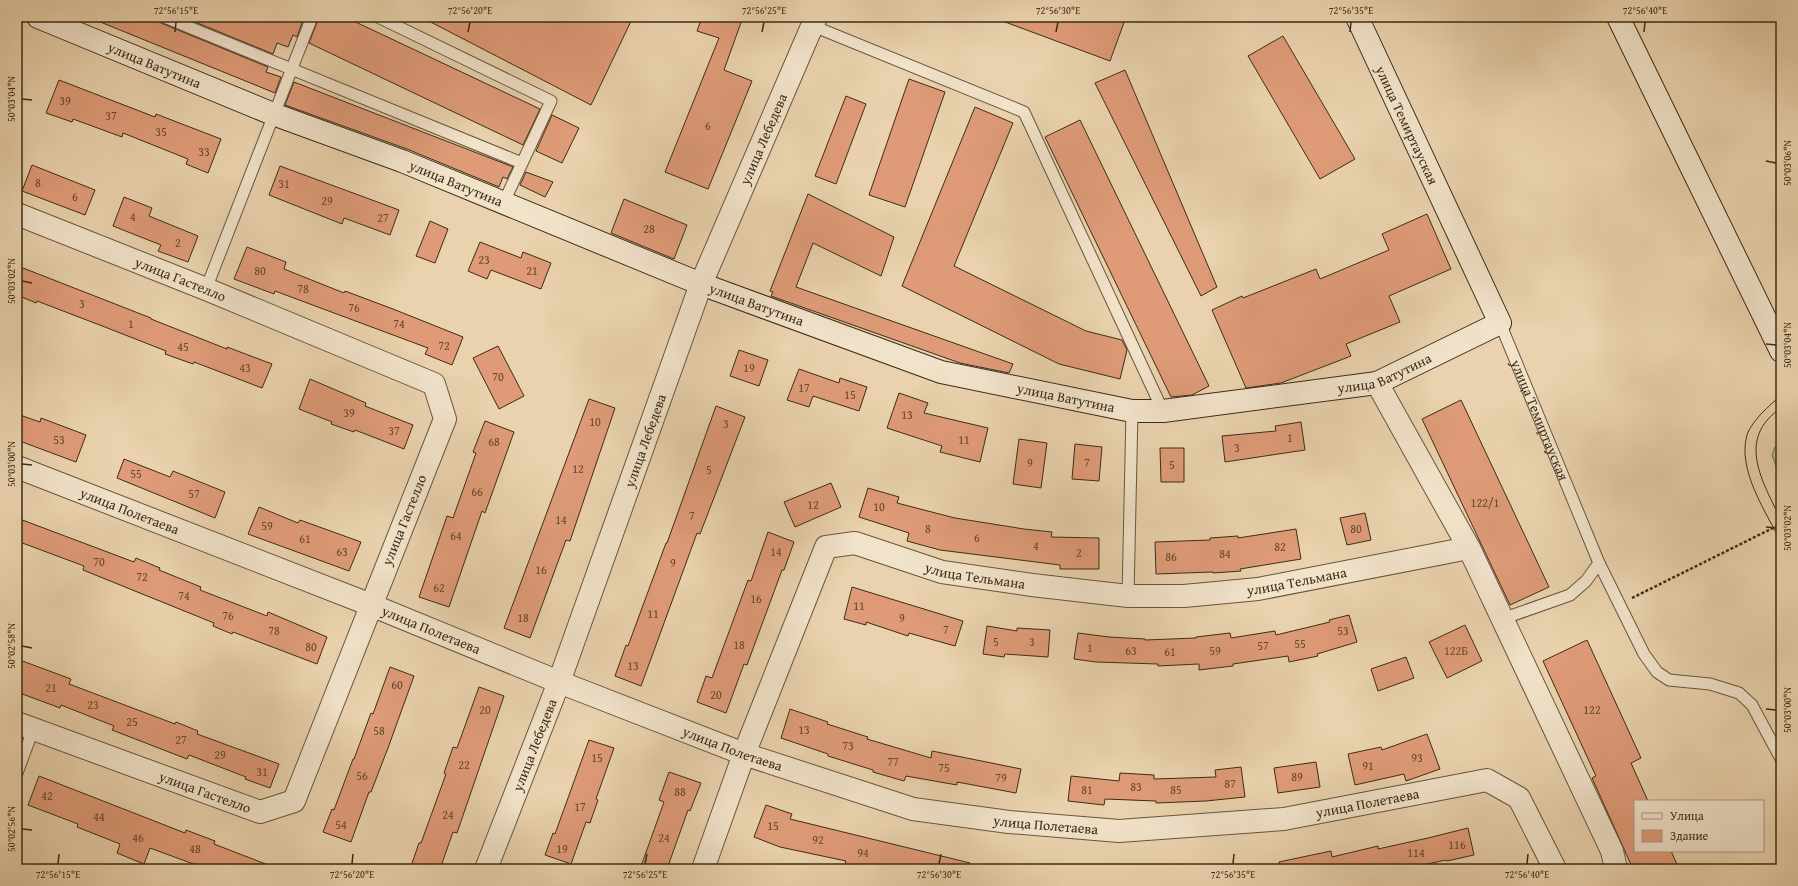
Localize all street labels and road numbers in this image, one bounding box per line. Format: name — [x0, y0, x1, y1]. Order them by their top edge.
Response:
street label: улица Ватутина — [104, 37, 204, 93]
street label: улица Темиртауская — [1370, 61, 1443, 188]
street label: улица Лебедева — [734, 90, 792, 189]
street label: улица Ватутина — [405, 155, 506, 212]
street label: улица Гастелло — [131, 251, 229, 306]
street label: улица Ватутина — [706, 278, 807, 331]
street label: улица Ватутина — [1335, 348, 1435, 398]
street label: улица Темиртауская — [1506, 356, 1574, 484]
street label: улица Ватутина — [1014, 378, 1117, 417]
street label: улица Лебедева — [619, 391, 671, 491]
street label: улица Гастелло — [376, 472, 431, 569]
street label: улица Полетаева — [76, 482, 183, 539]
street label: улица Тельмана — [921, 557, 1027, 594]
street label: улица Тельмана — [1245, 562, 1349, 600]
street label: улица Полетаева — [378, 600, 484, 659]
street label: улица Лебедева — [507, 696, 562, 795]
street label: улица Полетаева — [679, 721, 785, 776]
street label: улица Гастелло — [155, 766, 254, 818]
street label: улица Полетаева — [1313, 783, 1421, 823]
street label: улица Полетаева — [991, 810, 1099, 839]

